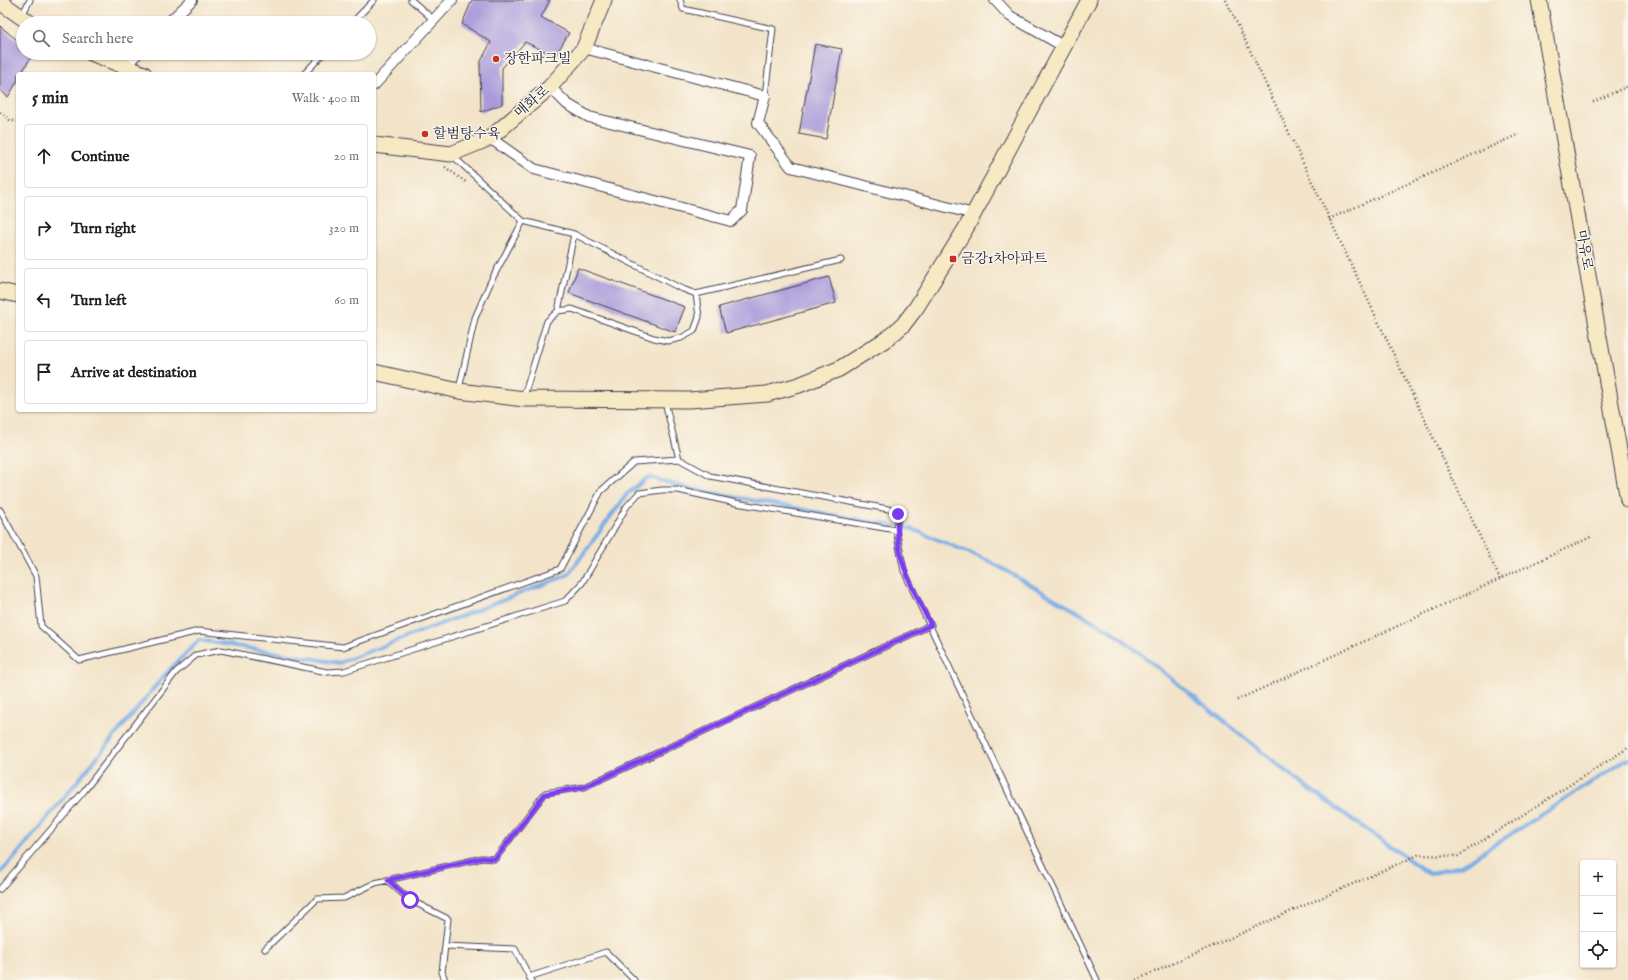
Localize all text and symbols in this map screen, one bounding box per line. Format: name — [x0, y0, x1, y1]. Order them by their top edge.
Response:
search box — [16, 16, 376, 60]
icon: search — [30, 27, 52, 49]
text: Search here — [62, 29, 133, 48]
place label: 장한파크빌 — [504, 50, 572, 68]
marker: 장한파크빌 — [491, 54, 501, 64]
street label: 매화로 — [511, 82, 554, 122]
text: 5 min — [32, 88, 69, 109]
text: Walk · 400 m — [292, 90, 360, 107]
place label: 할범탕수육 — [433, 125, 501, 143]
marker: 할범탕수육 — [420, 129, 430, 139]
icon: ahead — [33, 145, 55, 167]
text: Continue — [71, 147, 129, 166]
text: 20 m — [334, 148, 359, 165]
icon: right — [33, 217, 55, 239]
text: Turn right — [71, 219, 136, 238]
text: 320 m — [329, 220, 359, 237]
street label: 마유로 — [1572, 228, 1596, 272]
place label: 금강1차아파트 — [961, 250, 1048, 268]
marker: 금강1차아파트 — [948, 254, 958, 264]
icon: left — [33, 289, 55, 311]
text: Turn left — [71, 291, 127, 310]
text: 60 m — [334, 292, 359, 309]
icon: arrive — [33, 361, 55, 383]
text: Arrive at destination — [71, 363, 197, 382]
route end — [889, 505, 907, 523]
map controls — [1580, 860, 1616, 968]
button: + — [1580, 860, 1616, 896]
route start — [401, 891, 419, 909]
button: − — [1580, 896, 1616, 932]
button: locate — [1580, 932, 1616, 968]

